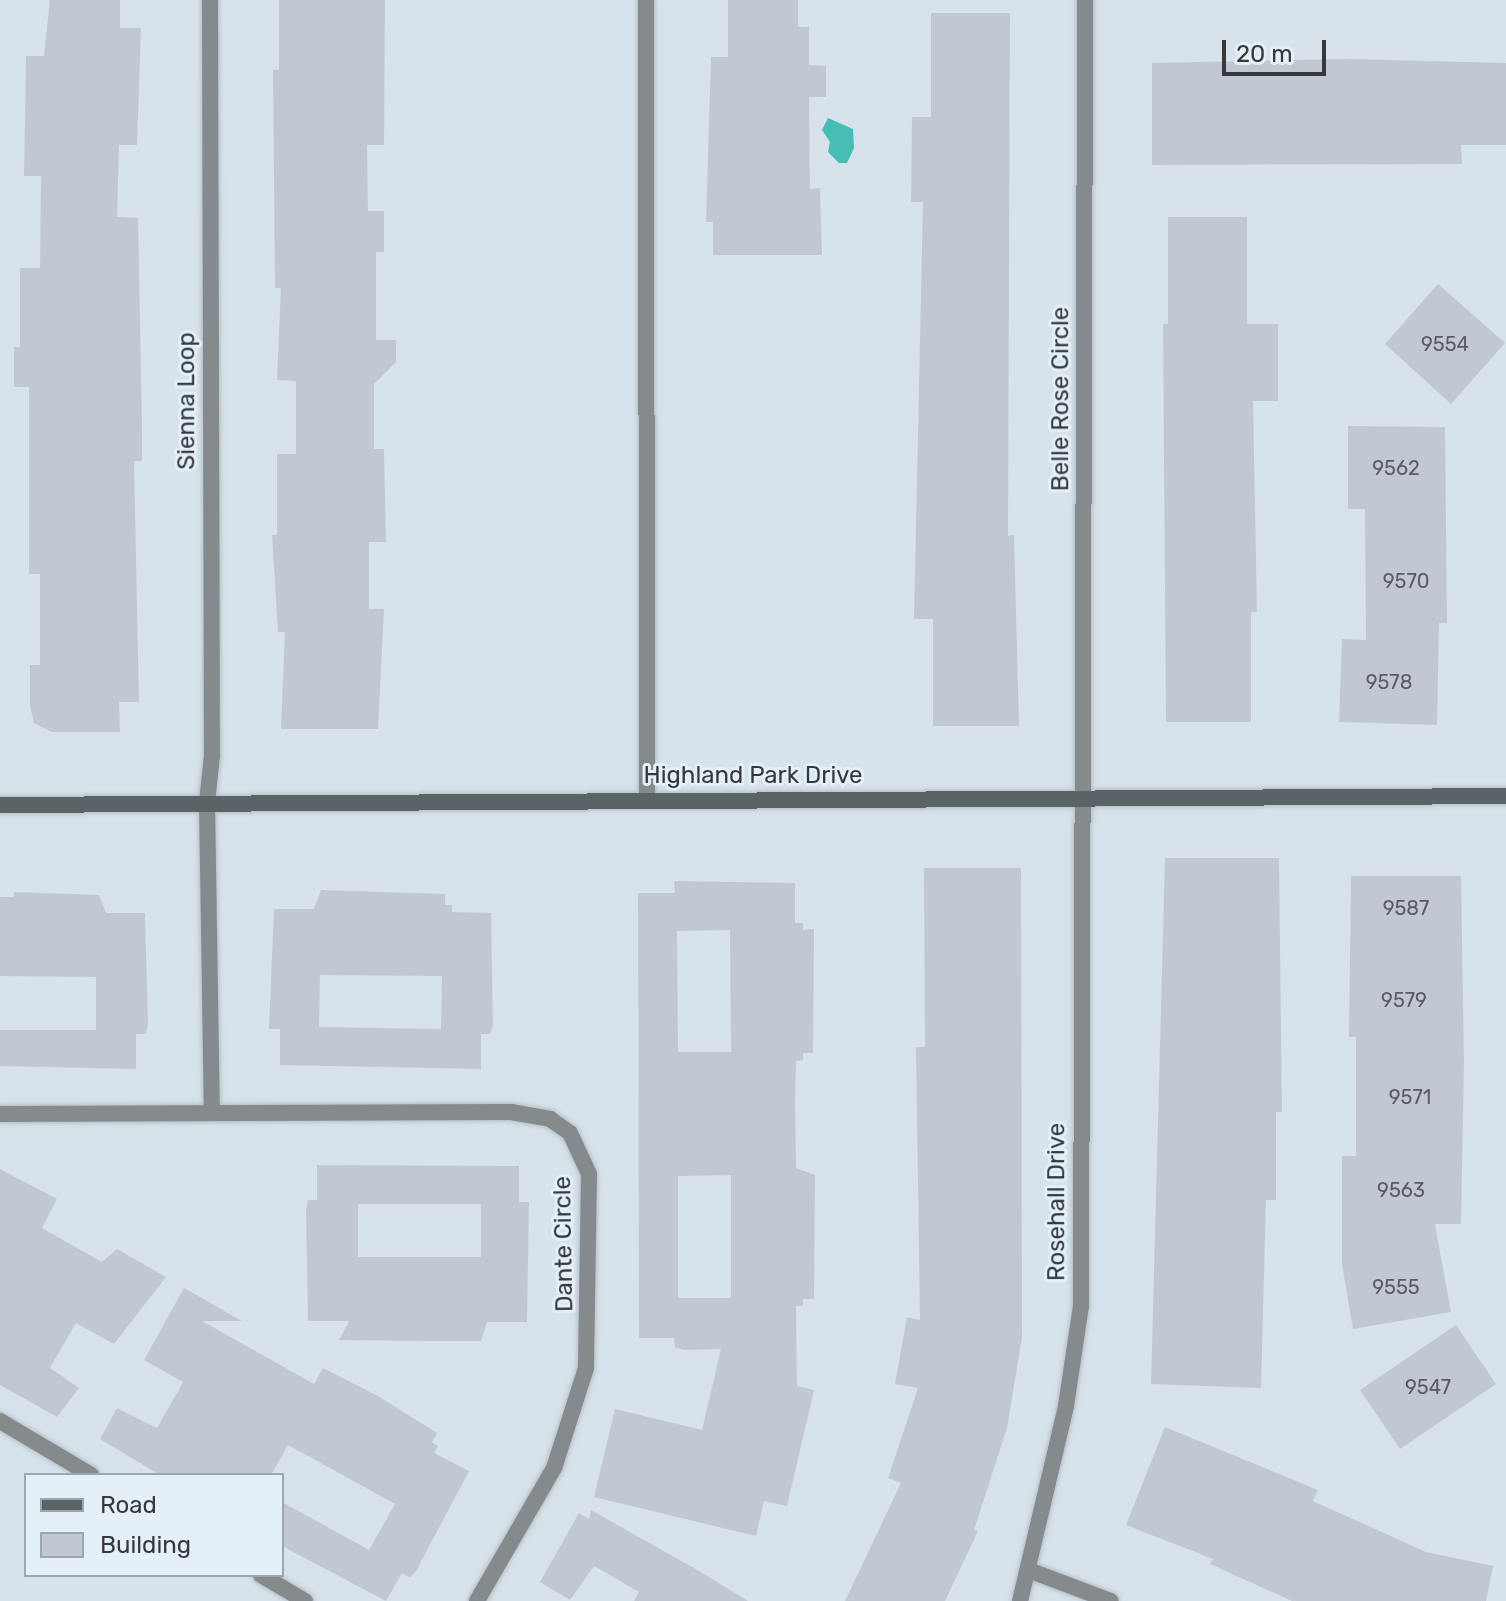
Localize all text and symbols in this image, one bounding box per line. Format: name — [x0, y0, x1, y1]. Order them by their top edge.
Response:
scale bar — [1226, 24, 1330, 74]
text: 20 m — [1236, 40, 1293, 68]
street label: Belle Rose Circle — [1047, 307, 1075, 491]
street label: Sienna Loop — [173, 332, 201, 470]
house number: 9554 — [1421, 332, 1469, 356]
house number: 9562 — [1372, 456, 1420, 480]
house number: 9570 — [1383, 569, 1429, 593]
house number: 9578 — [1366, 670, 1412, 694]
street label: Highland Park Drive — [643, 762, 863, 790]
house number: 9587 — [1383, 896, 1429, 920]
house number: 9579 — [1381, 988, 1427, 1012]
house number: 9571 — [1389, 1085, 1431, 1109]
street label: Rosehall Drive — [1043, 1123, 1071, 1281]
street label: Dante Circle — [548, 1176, 580, 1312]
house number: 9563 — [1377, 1178, 1425, 1202]
house number: 9555 — [1372, 1275, 1420, 1299]
house number: 9547 — [1405, 1375, 1451, 1399]
legend — [24, 1473, 284, 1577]
text: Road — [100, 1491, 157, 1519]
text: Building — [100, 1531, 191, 1559]

